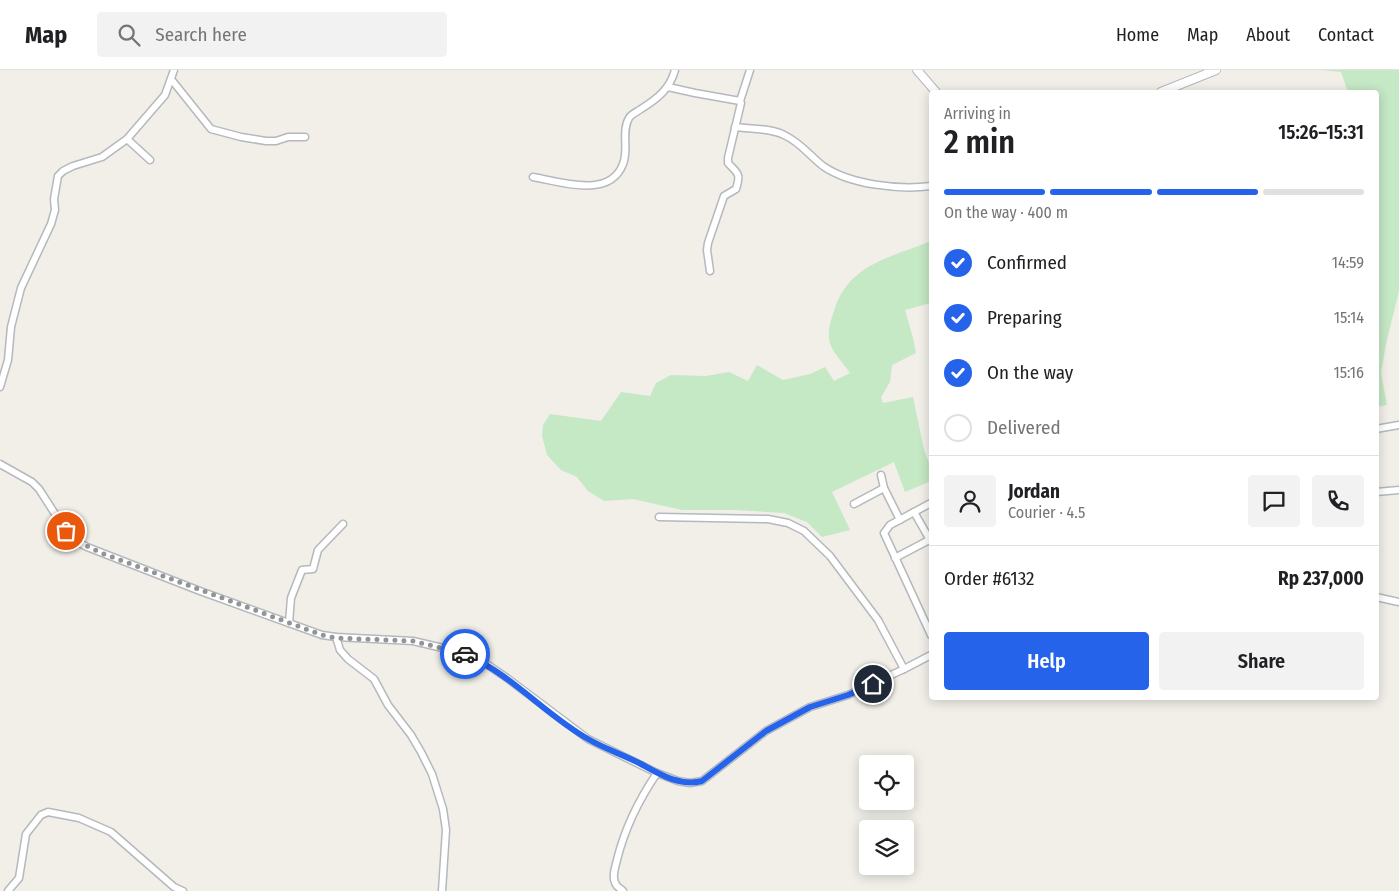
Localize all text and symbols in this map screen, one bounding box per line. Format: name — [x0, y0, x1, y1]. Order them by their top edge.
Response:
search box — [97, 12, 447, 57]
text: Map — [25, 21, 67, 49]
icon: search — [115, 21, 143, 49]
text: Search here — [155, 23, 247, 46]
text: Home — [1116, 24, 1159, 46]
text: Map — [1187, 24, 1218, 46]
text: About — [1246, 24, 1290, 46]
text: Contact — [1318, 24, 1374, 46]
text: Arriving in — [944, 104, 1011, 123]
text: 15:26–15:31 — [1278, 121, 1364, 144]
text: 2 min — [944, 123, 1015, 161]
text: On the way · 400 m — [944, 203, 1068, 222]
icon: check — [944, 249, 972, 277]
text: Confirmed — [987, 251, 1067, 274]
text: 14:59 — [1332, 253, 1364, 272]
icon: check — [944, 304, 972, 332]
text: Preparing — [987, 306, 1062, 329]
text: 15:14 — [1334, 308, 1364, 327]
icon: check — [944, 359, 972, 387]
text: On the way — [987, 361, 1073, 384]
text: 15:16 — [1334, 363, 1364, 382]
text: Delivered — [987, 416, 1061, 439]
button: person — [944, 475, 996, 527]
button: chat — [1248, 475, 1300, 527]
button: phone — [1312, 475, 1364, 527]
text: Jordan — [1008, 480, 1060, 503]
text: Courier · 4.5 — [1008, 503, 1085, 522]
pin — [45, 510, 87, 552]
icon: bag — [52, 517, 80, 545]
text: Order #6132 — [944, 567, 1034, 590]
text: Rp 237,000 — [1278, 567, 1364, 590]
courier — [440, 629, 490, 679]
button: Help — [944, 632, 1149, 690]
button: Share — [1159, 632, 1364, 690]
icon: car — [451, 640, 479, 668]
pin — [852, 663, 894, 705]
icon: home — [859, 670, 887, 698]
map controls — [859, 755, 914, 875]
button: locate — [859, 755, 914, 810]
button: layers — [859, 820, 914, 875]

